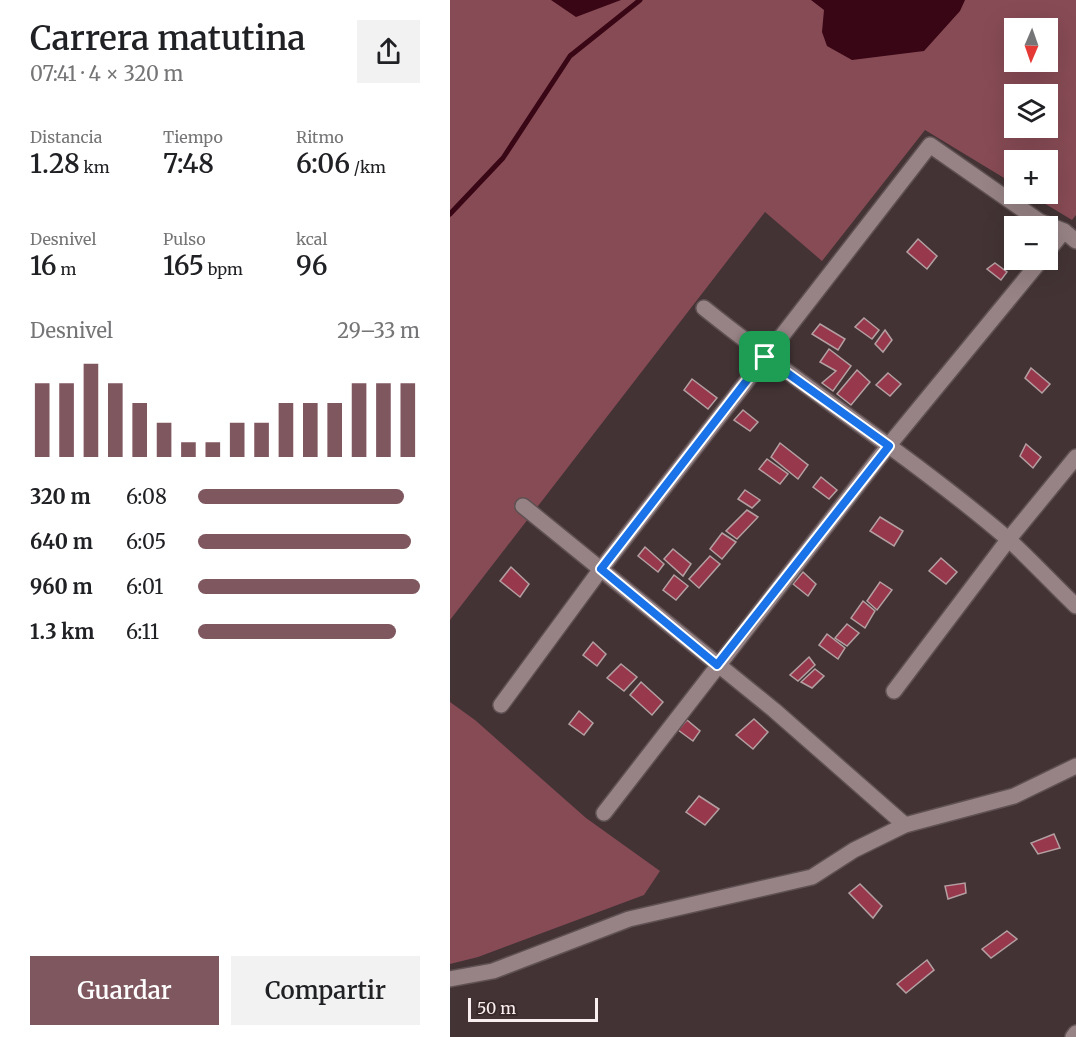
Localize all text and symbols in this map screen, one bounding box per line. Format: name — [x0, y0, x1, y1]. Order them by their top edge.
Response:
text: Carrera matutina — [30, 18, 306, 59]
north arrow — [1004, 18, 1058, 72]
map controls — [1004, 18, 1058, 270]
button: share — [357, 20, 420, 83]
text: 07:41 · 4 × 320 m — [30, 61, 183, 86]
button: layers — [1004, 84, 1058, 138]
text: Distancia — [30, 127, 102, 147]
text: Tiempo — [163, 127, 223, 147]
text: Ritmo — [296, 127, 344, 147]
text: 1.28 — [30, 147, 80, 180]
text: 7:48 — [163, 147, 214, 180]
text: 6:06 — [296, 147, 350, 180]
button: + — [1004, 150, 1058, 204]
text: km — [80, 157, 110, 177]
text: /km — [350, 157, 386, 177]
button: − — [1004, 216, 1058, 270]
text: Desnivel — [30, 229, 96, 249]
text: Pulso — [163, 229, 206, 249]
text: kcal — [296, 229, 327, 249]
text: 16 — [30, 249, 57, 282]
text: 165 — [163, 249, 204, 282]
text: 96 — [296, 249, 328, 282]
text: m — [57, 259, 76, 279]
text: bpm — [204, 259, 243, 279]
text: Desnivel — [30, 318, 113, 343]
text: 29–33 m — [337, 318, 420, 343]
pin — [739, 331, 790, 382]
icon: arrive — [748, 340, 781, 373]
text: 320 m — [30, 484, 91, 509]
text: 6:08 — [126, 484, 167, 509]
text: 640 m — [30, 529, 93, 554]
text: 6:05 — [126, 529, 166, 554]
text: 960 m — [30, 574, 93, 599]
text: 6:01 — [126, 574, 163, 599]
text: 1.3 km — [30, 619, 94, 644]
text: 6:11 — [126, 619, 159, 644]
button: Guardar — [30, 956, 219, 1025]
button: Compartir — [231, 956, 420, 1025]
scale bar — [468, 995, 598, 1022]
text: 50 m — [477, 998, 516, 1018]

